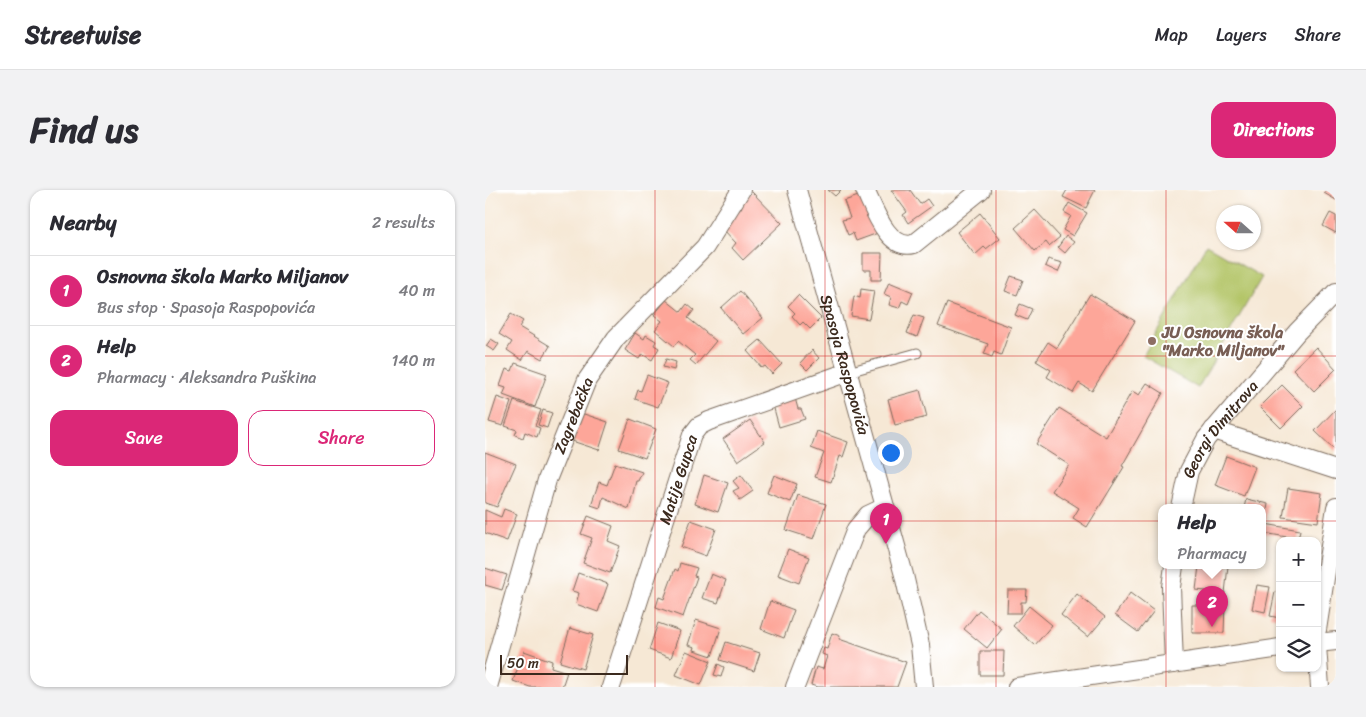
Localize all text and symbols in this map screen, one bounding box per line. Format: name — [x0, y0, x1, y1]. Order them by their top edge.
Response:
text: Streetwise — [25, 14, 141, 56]
text: Map — [1155, 19, 1188, 51]
text: Layers — [1216, 19, 1267, 51]
text: Share — [1295, 19, 1341, 51]
text: Find us — [30, 99, 138, 161]
button: Directions — [1211, 102, 1336, 158]
text: Nearby — [50, 204, 116, 242]
north arrow — [1216, 205, 1261, 250]
text: 2 results — [372, 208, 435, 237]
text: Osnovna škola Marko Miljanov — [97, 260, 348, 293]
text: 1 — [63, 276, 69, 305]
text: 40 m — [398, 276, 435, 305]
street label: Spasoja Raspopovića — [812, 291, 879, 439]
text: Bus stop · Spasoja Raspopovića — [97, 293, 315, 322]
place label: JU Osnovna škola "Marko Miljanov" — [1161, 318, 1285, 365]
text: Help — [97, 330, 136, 363]
marker: JU Osnovna škola "Marko Miljanov" — [1146, 335, 1158, 347]
text: 2 — [61, 346, 71, 375]
text: 140 m — [392, 346, 435, 375]
text: Pharmacy · Aleksandra Puškina — [97, 363, 316, 392]
street label: Zagrebačka — [544, 372, 601, 458]
street label: Georgi Dimitrova — [1173, 373, 1265, 480]
button: Save — [50, 410, 238, 466]
button: Share — [248, 410, 435, 466]
street label: Matije Gupca — [650, 430, 706, 528]
your location — [878, 440, 904, 466]
pin: 1 — [870, 503, 902, 544]
popup — [1158, 504, 1266, 569]
text: Help — [1177, 506, 1216, 539]
map controls — [1276, 537, 1321, 672]
button: + — [1276, 537, 1321, 582]
text: Pharmacy — [1177, 539, 1247, 568]
button: − — [1276, 582, 1321, 627]
pin: 2 — [1196, 586, 1228, 627]
button: layers — [1276, 627, 1321, 672]
text: 50 m — [507, 651, 539, 676]
scale bar — [500, 652, 627, 675]

